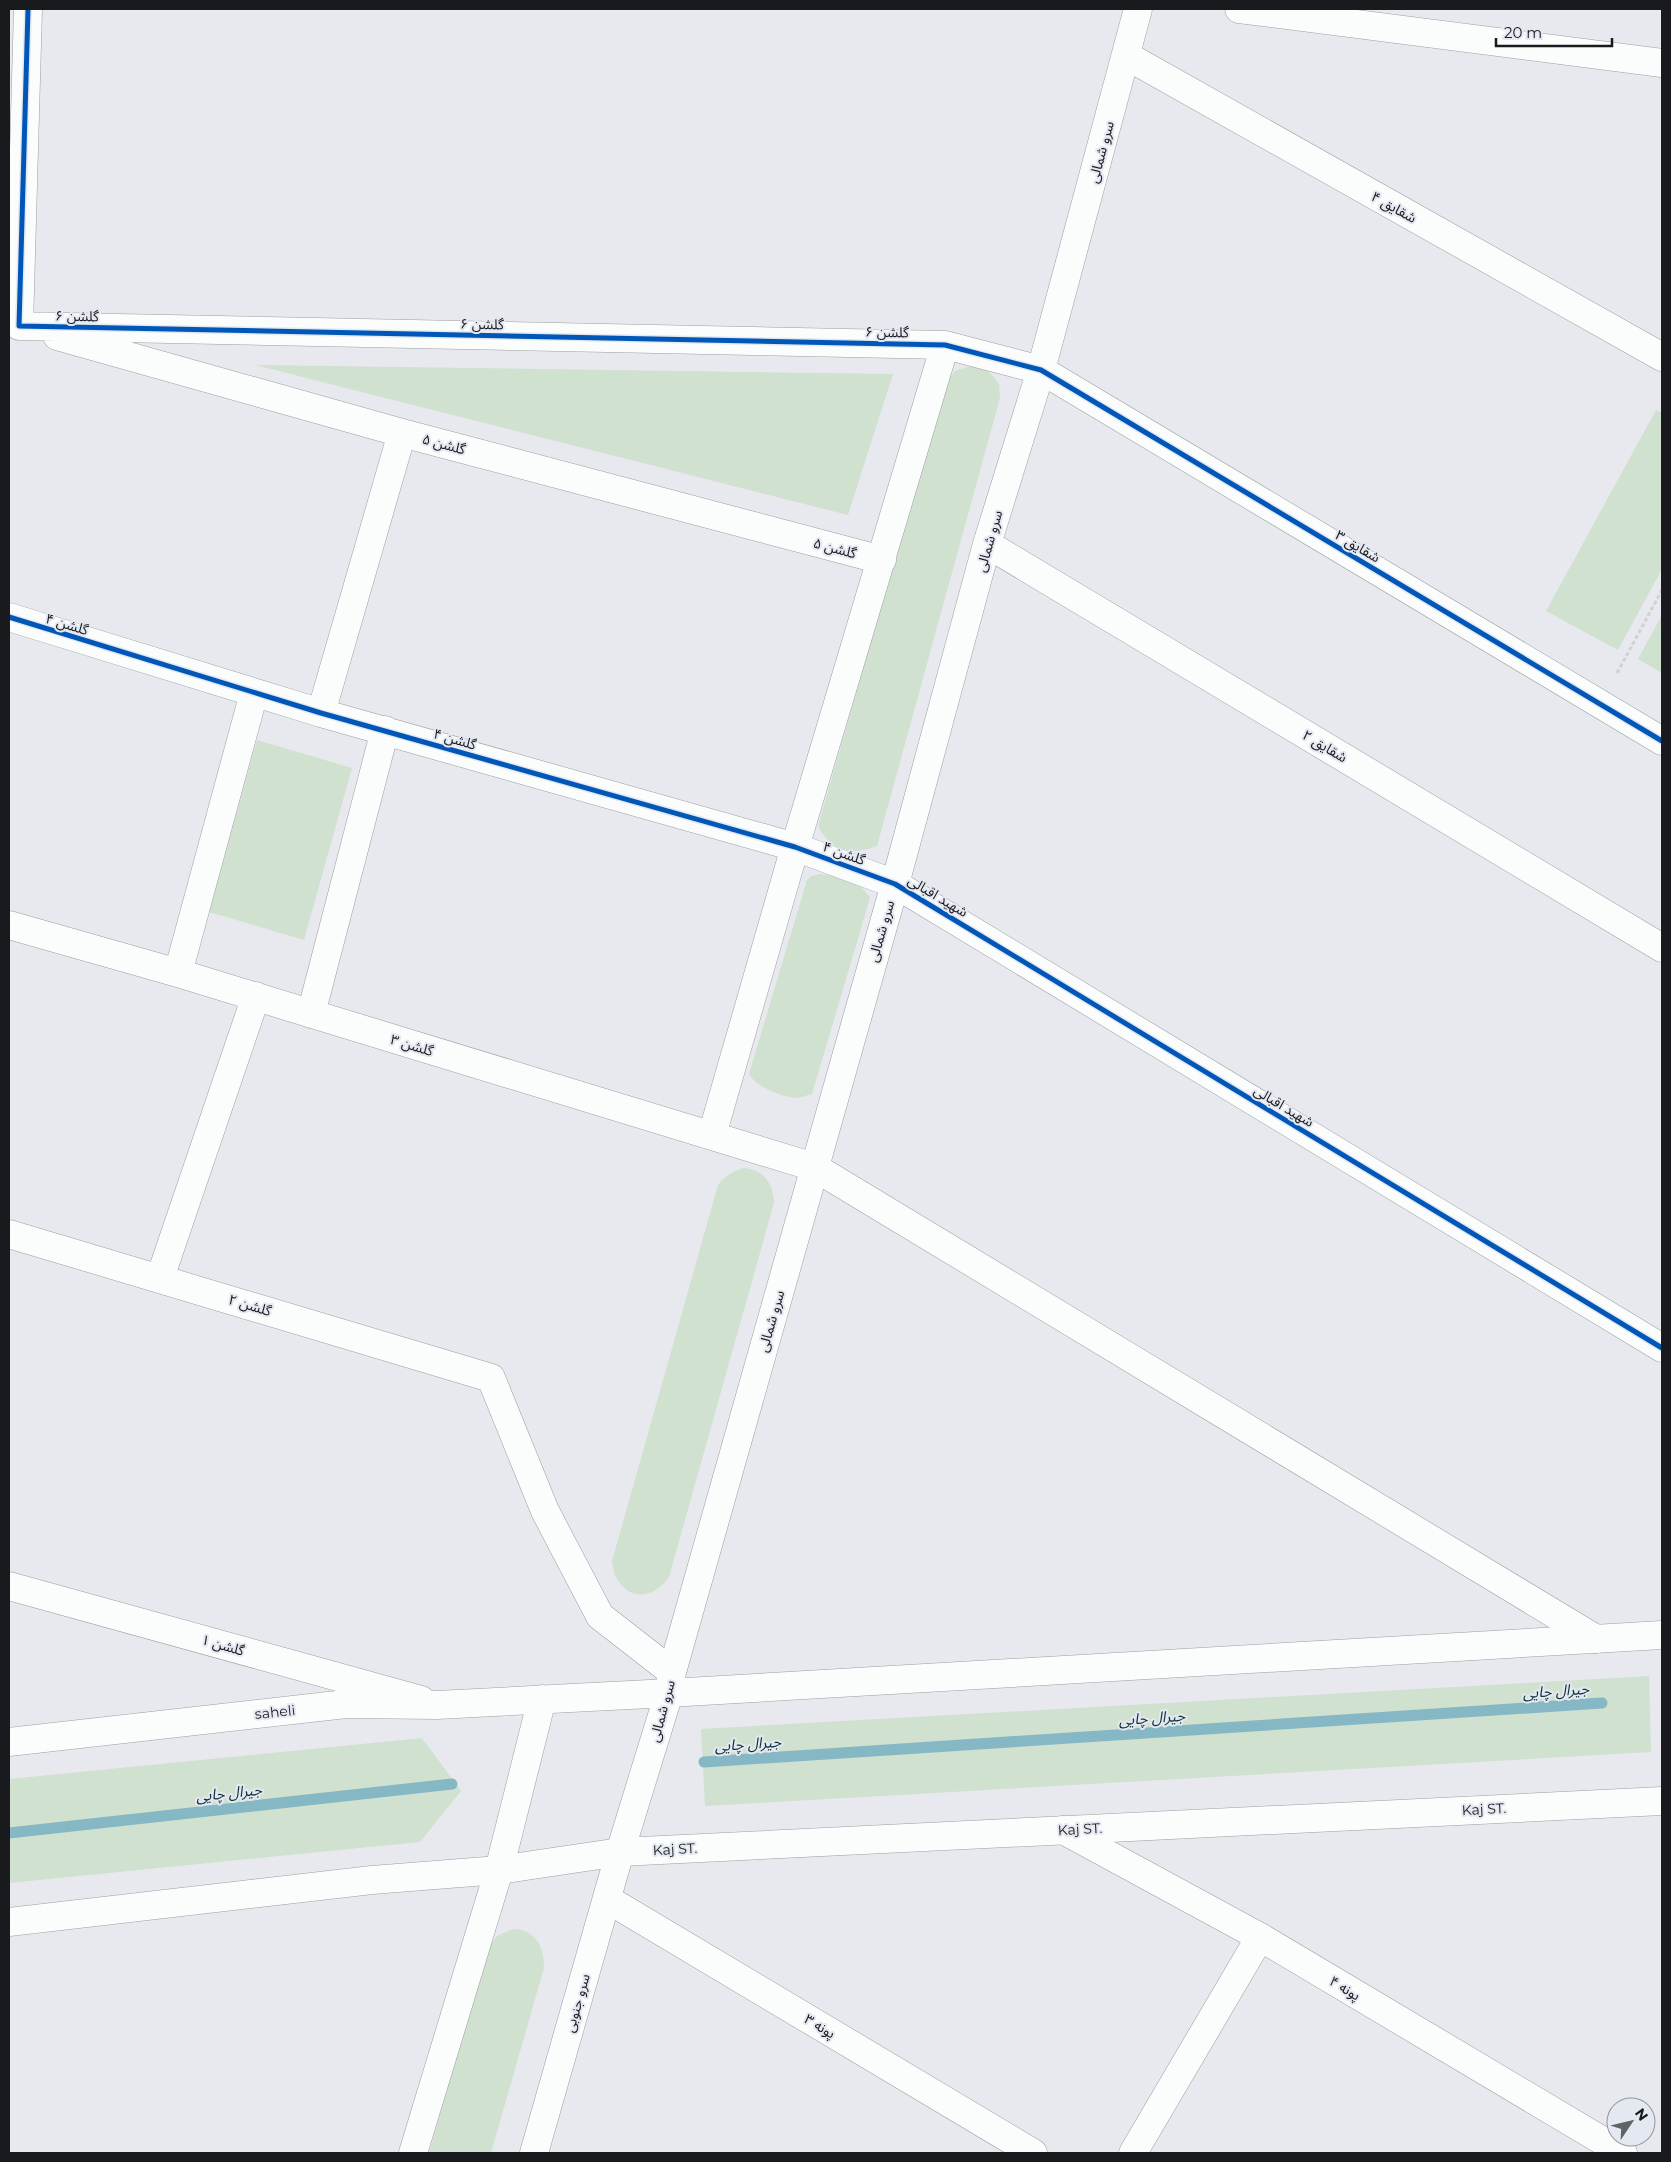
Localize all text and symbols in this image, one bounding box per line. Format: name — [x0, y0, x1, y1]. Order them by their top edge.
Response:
scale bar — [1496, 15, 1612, 47]
text: 20 m — [1504, 23, 1542, 42]
street label: سرو شمالی — [1084, 119, 1118, 185]
street label: شقایق ۴ — [1368, 187, 1420, 228]
street label: گلشن ۶ — [55, 307, 99, 325]
street label: گلشن ۶ — [460, 315, 504, 333]
street label: گلشن ۶ — [865, 323, 909, 341]
street label: گلشن ۵ — [421, 430, 468, 458]
street label: سرو شمالی — [972, 508, 1006, 574]
street label: شقایق ۳ — [1332, 526, 1384, 567]
street label: گلشن ۵ — [812, 534, 859, 562]
street label: گلشن ۴ — [43, 609, 91, 639]
street label: گلشن ۴ — [431, 724, 479, 754]
street label: شقایق ۲ — [1299, 726, 1351, 767]
street label: گلشن ۴ — [820, 837, 868, 869]
street label: شهید اقبالی — [905, 871, 971, 921]
street label: سرو شمالی — [864, 898, 898, 964]
street label: گلشن ۳ — [388, 1030, 436, 1060]
street label: شهید اقبالی — [1251, 1081, 1317, 1131]
street label: سرو شمالی — [754, 1288, 788, 1354]
street label: گلشن ۲ — [226, 1290, 274, 1320]
street label: گلشن ۱ — [199, 1630, 247, 1660]
street label: سرو شمالی — [645, 1678, 679, 1744]
water label: جیرال چایی — [1522, 1679, 1590, 1703]
street label: saheli — [254, 1701, 296, 1723]
water label: جیرال چایی — [1118, 1706, 1186, 1730]
water label: جیرال چایی — [714, 1732, 782, 1756]
water label: جیرال چایی — [195, 1780, 263, 1806]
street label: Kaj ST. — [1461, 1799, 1507, 1819]
street label: Kaj ST. — [1057, 1819, 1103, 1839]
street label: Kaj ST. — [652, 1839, 698, 1859]
street label: سرو جنوبی — [560, 1972, 594, 2034]
street label: پونه ۴ — [1326, 1972, 1364, 2005]
street label: پونه ۳ — [801, 2010, 839, 2043]
north arrow — [1606, 2097, 1656, 2147]
text: N — [1631, 2105, 1652, 2124]

